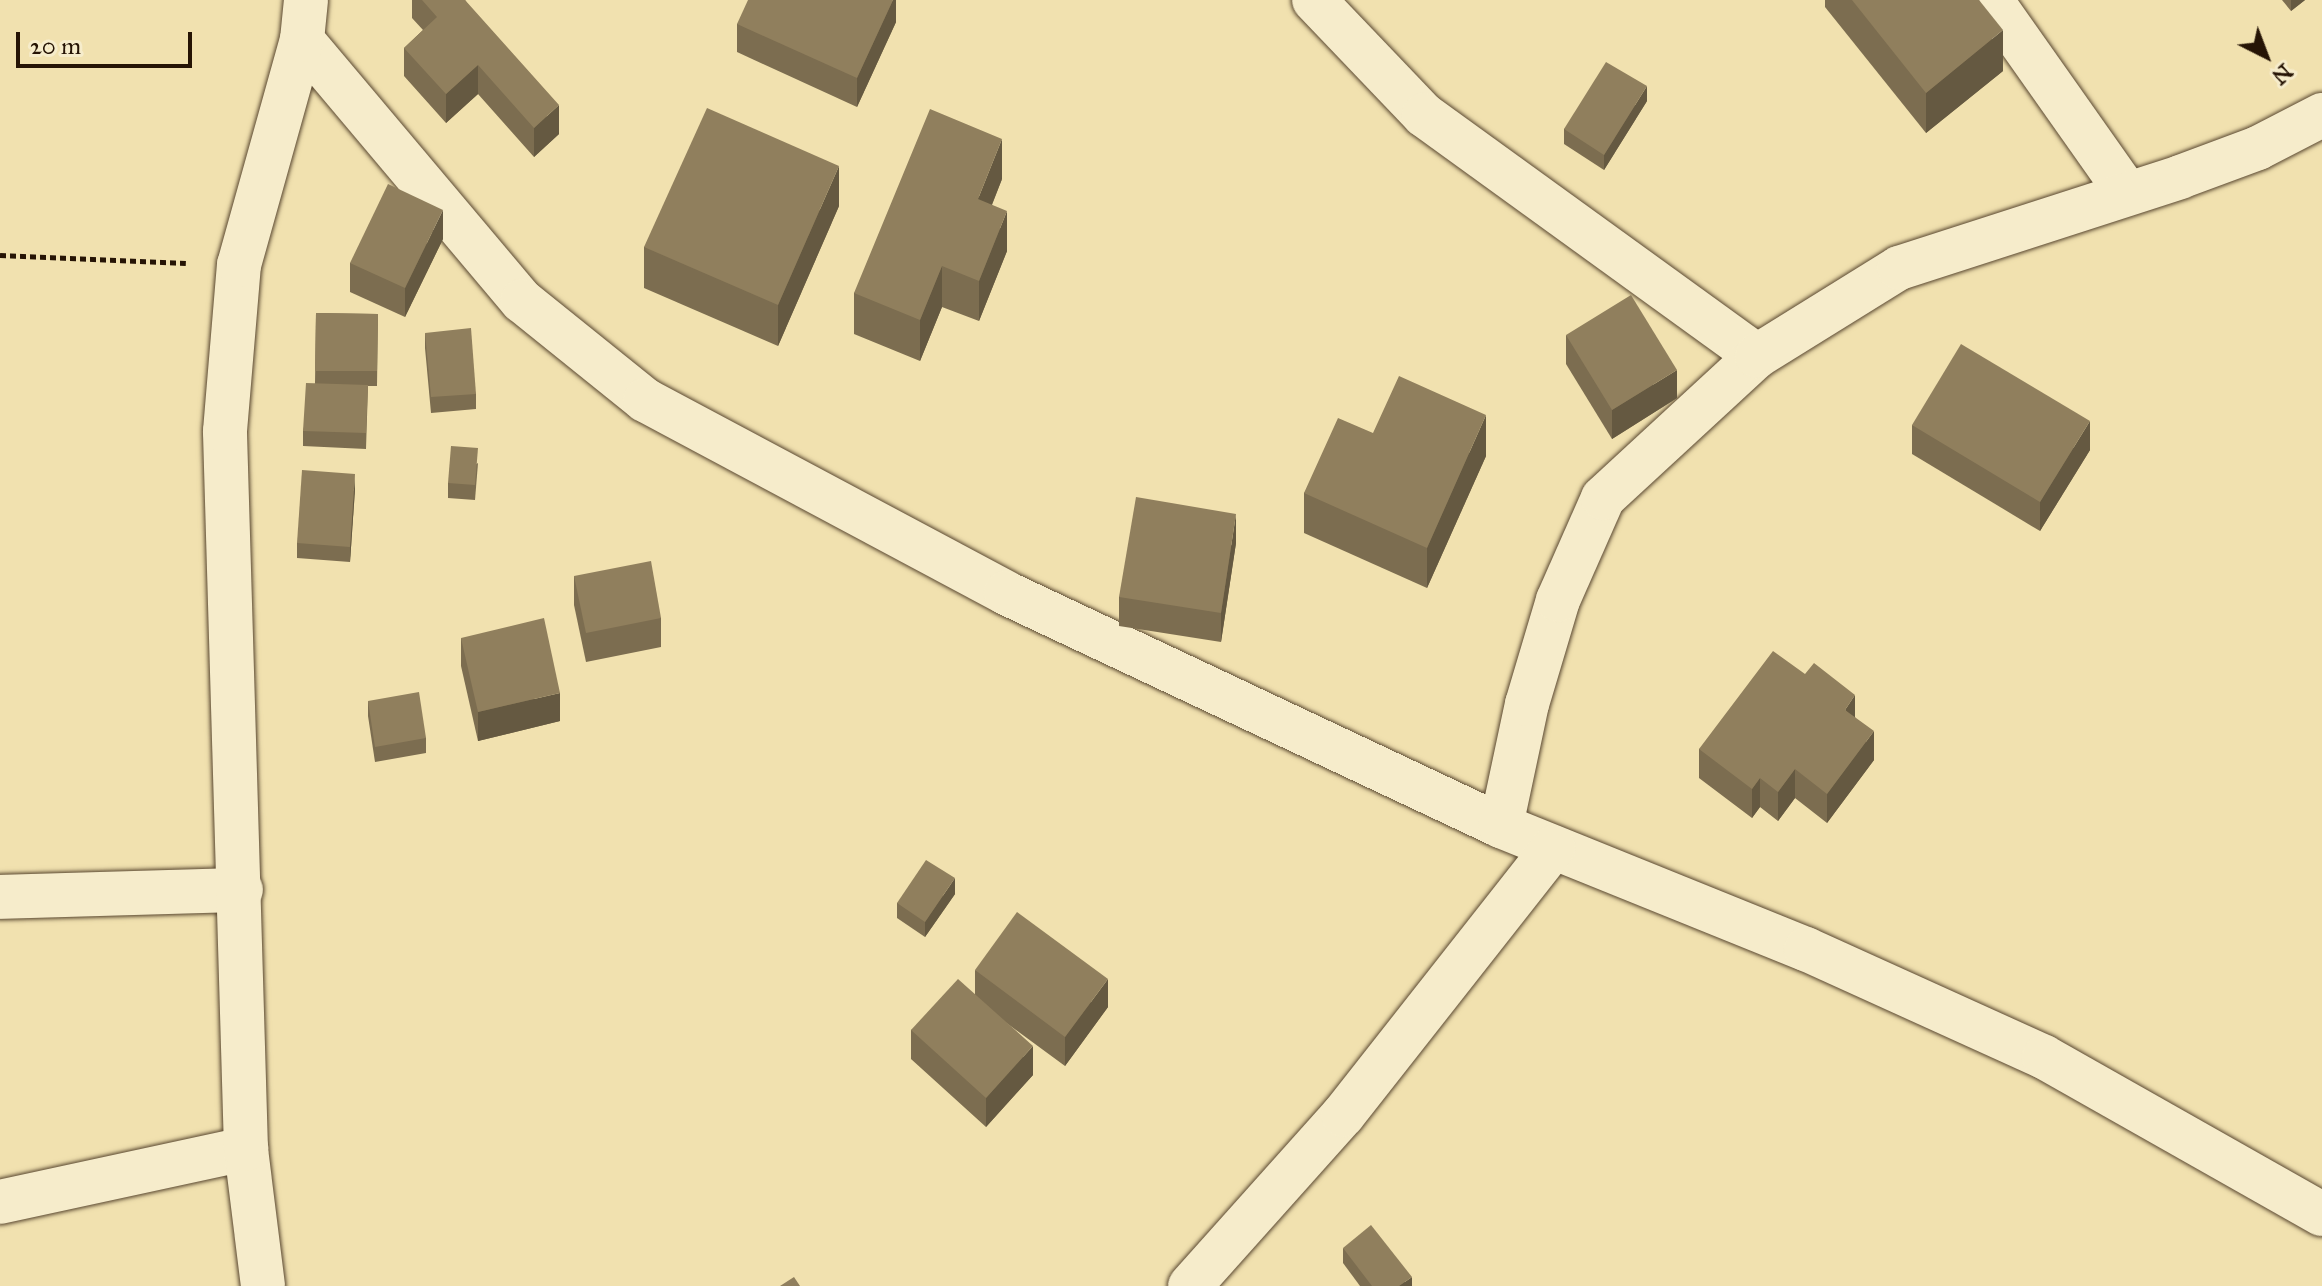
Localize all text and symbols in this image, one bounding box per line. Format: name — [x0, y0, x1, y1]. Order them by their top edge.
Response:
scale bar — [20, 16, 196, 66]
north arrow — [2226, 16, 2306, 96]
text: 20 m — [30, 31, 81, 61]
text: N — [2266, 58, 2298, 90]

